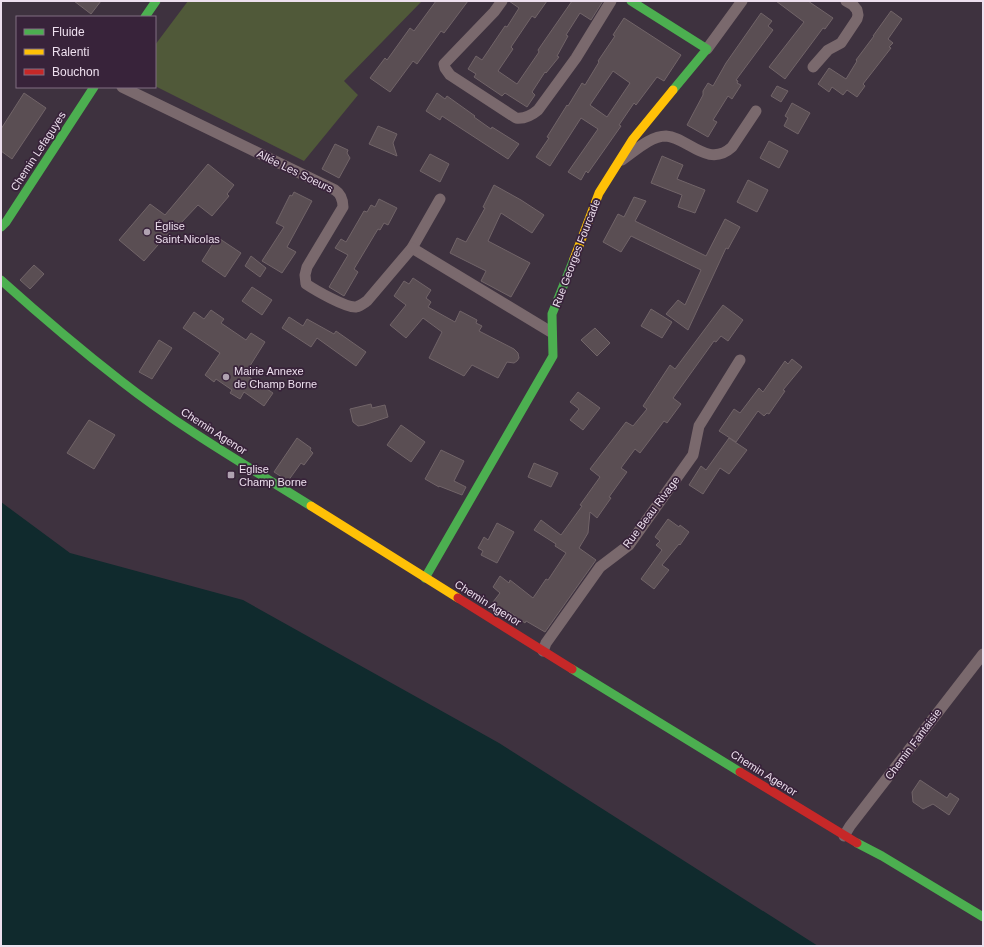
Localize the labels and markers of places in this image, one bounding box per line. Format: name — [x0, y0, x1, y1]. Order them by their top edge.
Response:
place label: Église Saint-Nicolas — [155, 220, 220, 245]
marker: Église Saint-Nicolas — [142, 227, 152, 237]
place label: Mairie Annexe de Champ Borne — [234, 365, 317, 390]
marker: Mairie Annexe de Champ Borne — [221, 372, 231, 382]
place label: Eglise Champ Borne — [239, 463, 307, 488]
marker: Eglise Champ Borne — [226, 470, 236, 480]

